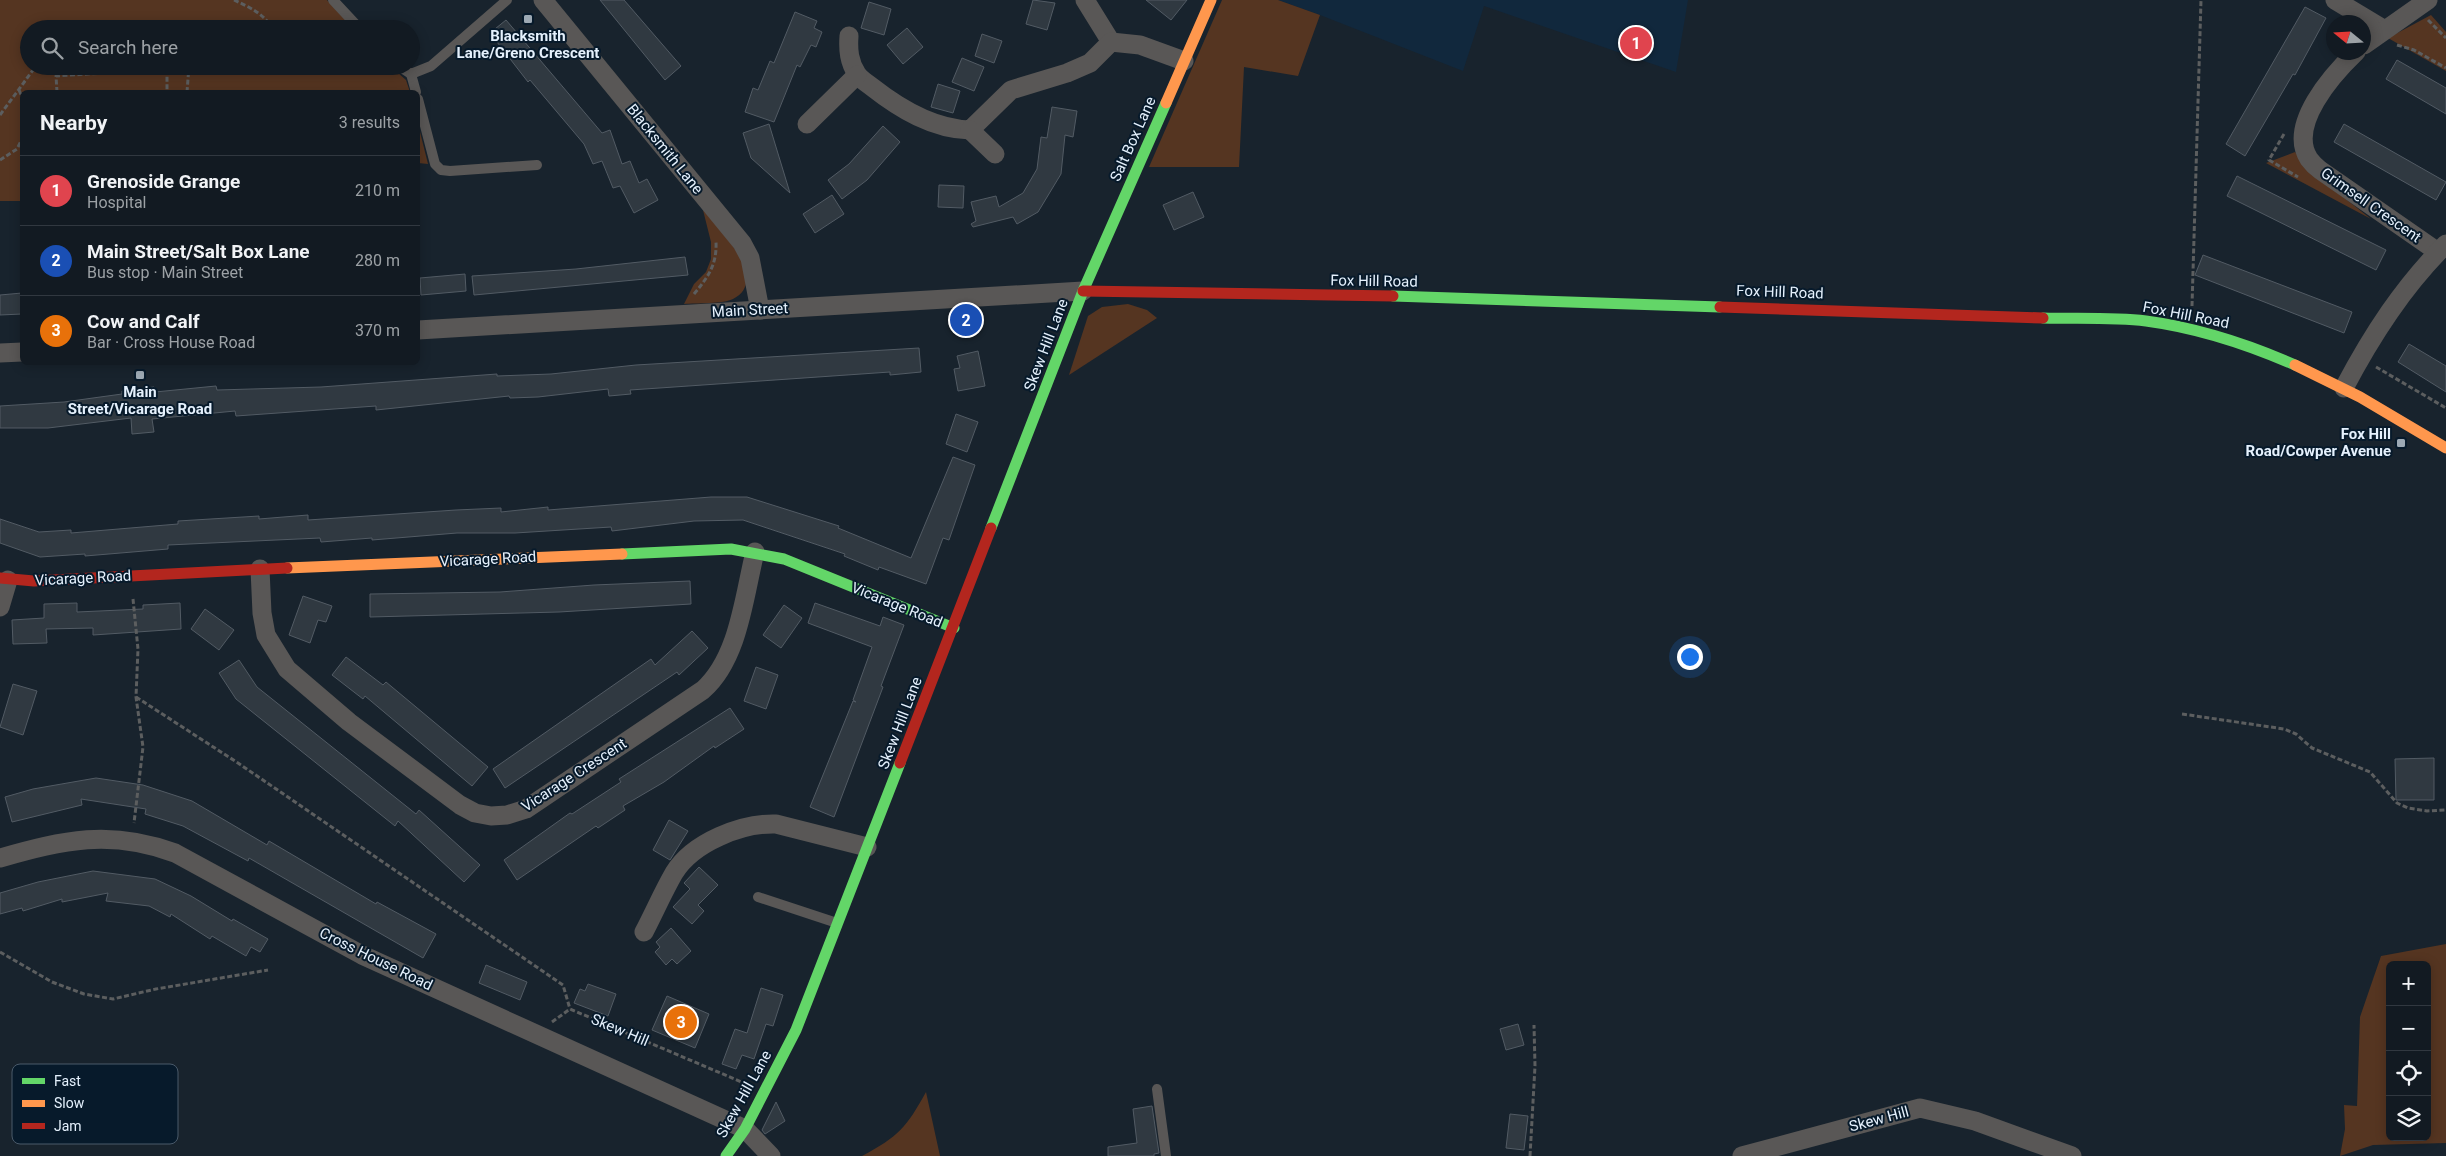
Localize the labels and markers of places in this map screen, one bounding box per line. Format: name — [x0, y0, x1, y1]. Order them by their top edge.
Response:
marker: Blacksmith Lane/Greno Crescent — [522, 13, 534, 25]
pin: 1 — [1620, 24, 1652, 62]
place label: Blacksmith Lane/Greno Crescent — [457, 27, 599, 62]
pin: 2 — [950, 301, 982, 339]
marker: Main Street/Vicarage Road — [134, 369, 146, 381]
place label: Main Street/Vicarage Road — [68, 383, 212, 418]
place label: Fox Hill Road/Cowper Avenue — [2246, 425, 2391, 460]
marker: Fox Hill Road/Cowper Avenue — [2395, 437, 2407, 449]
pin: 3 — [665, 1003, 697, 1041]

